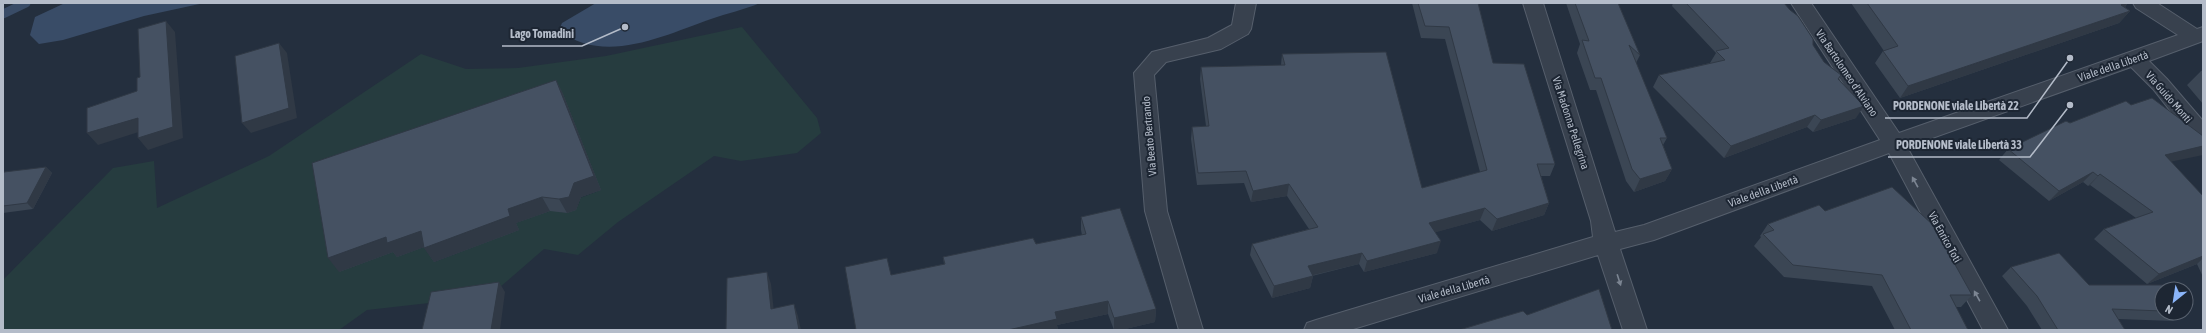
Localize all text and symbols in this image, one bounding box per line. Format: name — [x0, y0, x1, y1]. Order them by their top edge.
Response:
callout: Lago Tomadini — [502, 22, 582, 46]
text: Lago Tomadini — [510, 27, 574, 41]
street label: Via Bartolomeo d'Alviano — [1814, 28, 1880, 118]
street label: Viale della Libertà — [2076, 48, 2150, 84]
street label: Via Guido Monti — [2144, 69, 2194, 125]
street label: Via Madonna Pellegrina — [1550, 75, 1592, 171]
callout: PORDENONE viale Libertà 22 — [1885, 94, 2027, 118]
street label: Via Beato Bertrando — [1140, 96, 1158, 176]
text: PORDENONE viale Libertà 22 — [1893, 99, 2019, 113]
callout: PORDENONE viale Libertà 33 — [1888, 133, 2030, 157]
text: PORDENONE viale Libertà 33 — [1896, 138, 2022, 152]
street label: Viale della Libertà — [1726, 173, 1800, 209]
one-way arrow — [1912, 176, 1918, 188]
street label: Via Enrico Toti — [1926, 210, 1964, 264]
street label: Viale della Libertà — [1417, 273, 1491, 305]
one-way arrow — [1616, 275, 1622, 287]
north arrow — [2154, 281, 2194, 321]
one-way arrow — [1974, 290, 1981, 302]
text: N — [2163, 303, 2175, 316]

